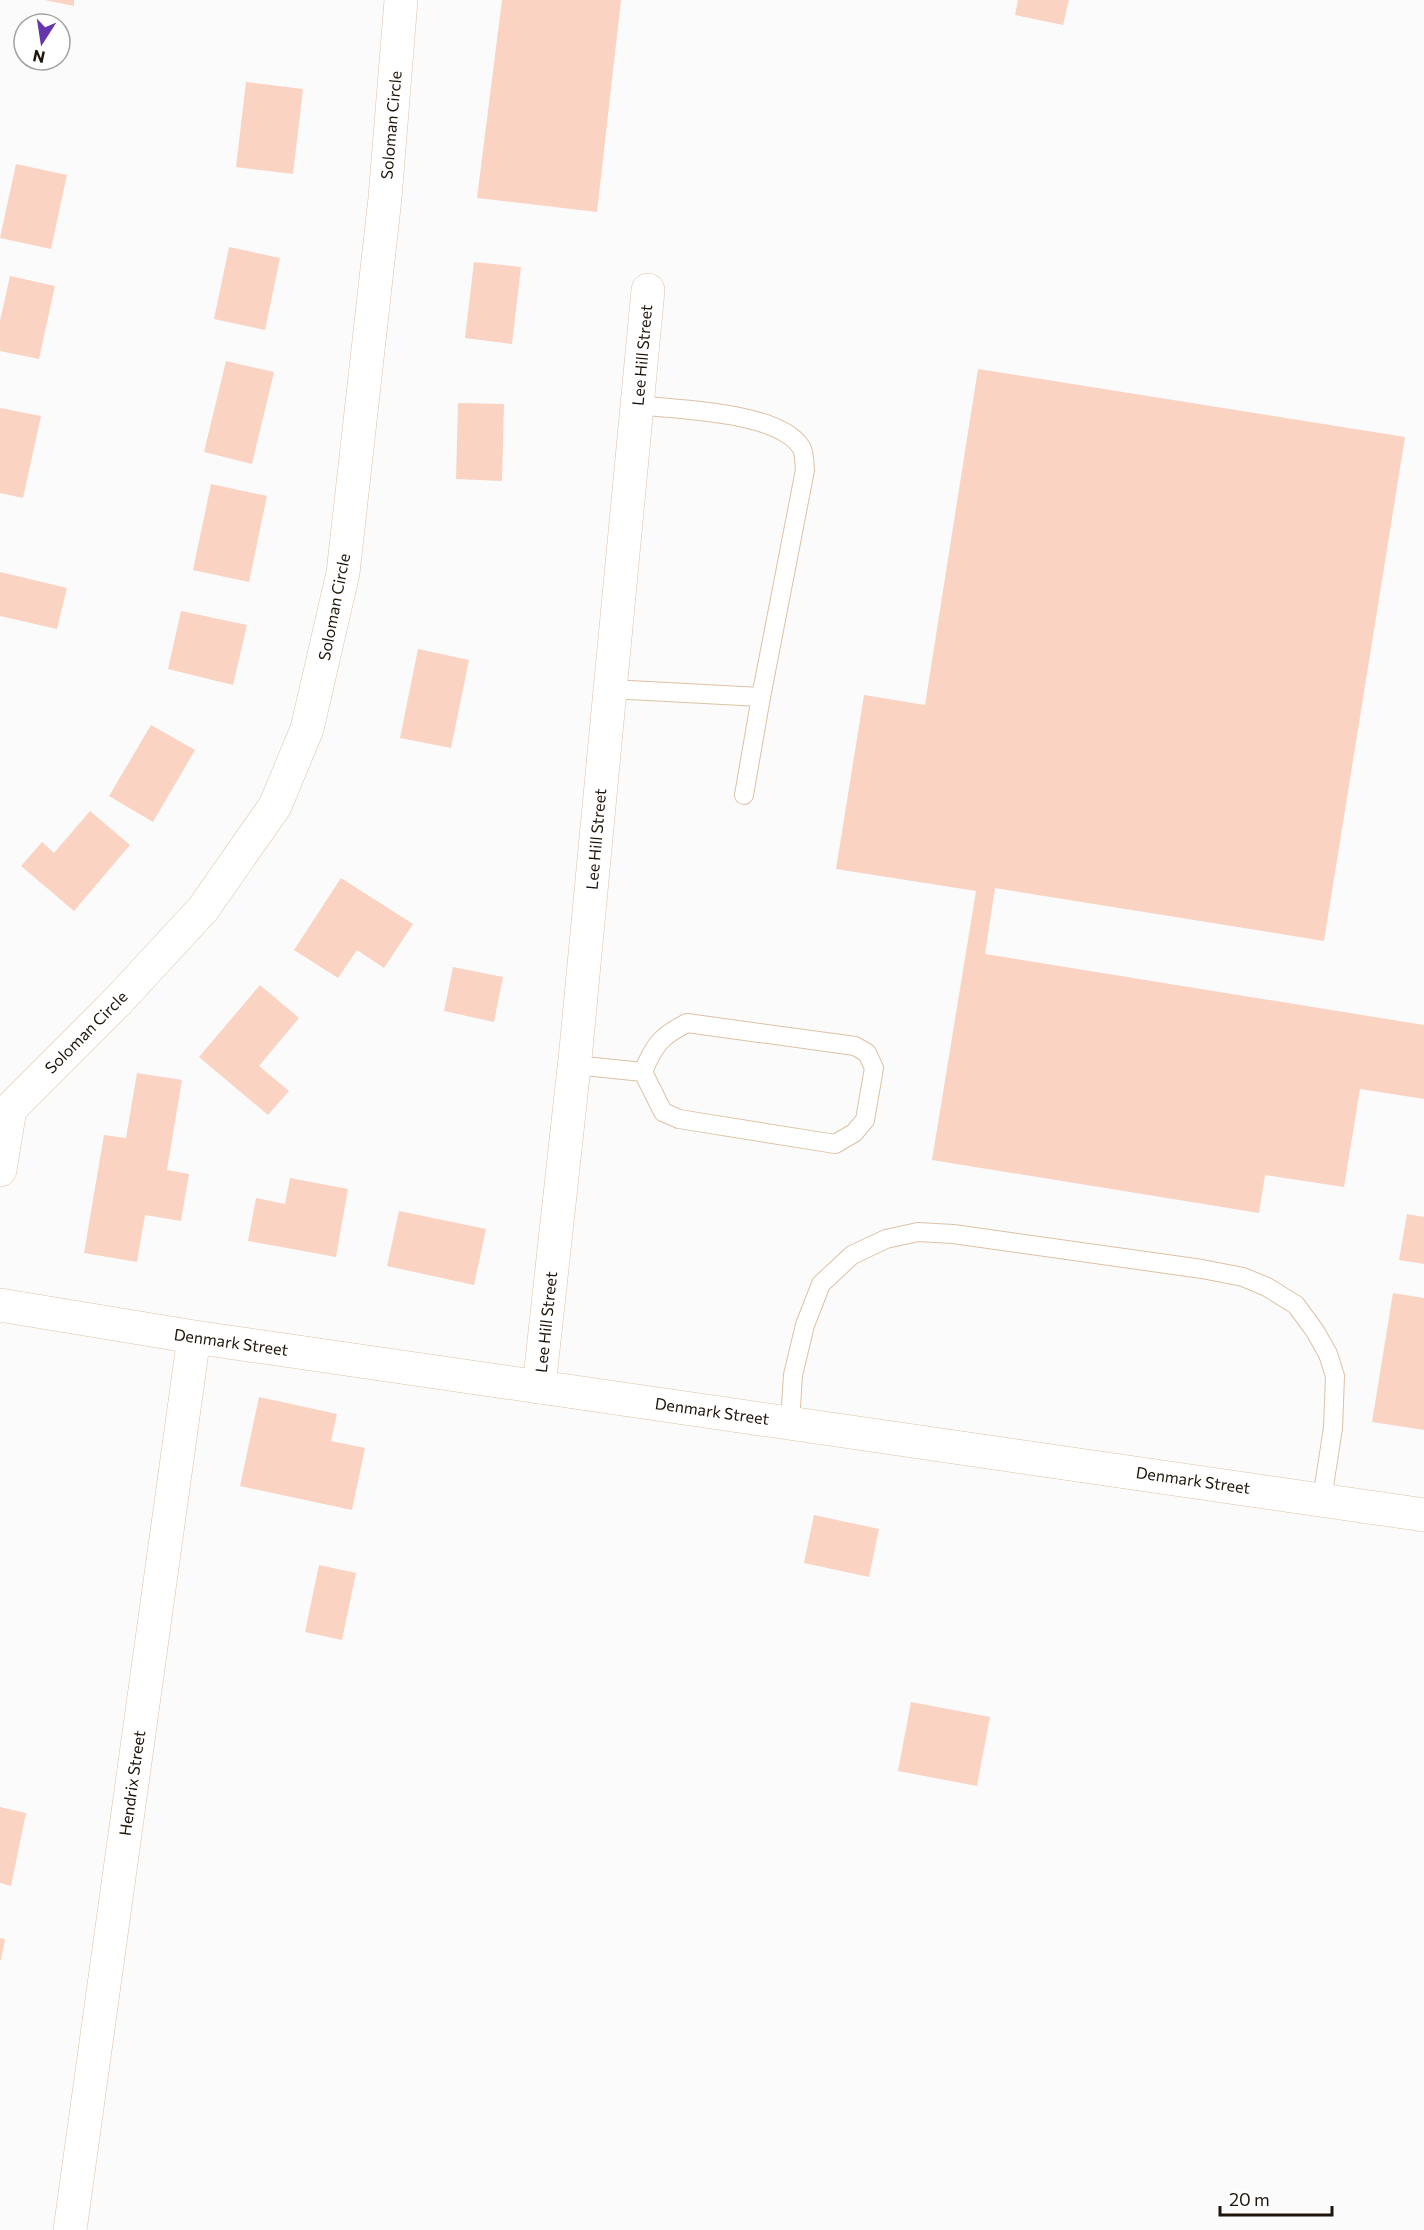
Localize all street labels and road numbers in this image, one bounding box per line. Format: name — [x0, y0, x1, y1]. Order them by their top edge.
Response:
street label: Soloman Circle — [376, 70, 405, 180]
street label: Lee Hill Street — [628, 303, 655, 406]
street label: Soloman Circle — [314, 552, 353, 662]
street label: Lee Hill Street — [582, 787, 609, 890]
street label: Soloman Circle — [40, 986, 131, 1077]
street label: Lee Hill Street — [531, 1270, 560, 1373]
street label: Denmark Street — [173, 1324, 290, 1359]
street label: Denmark Street — [654, 1393, 771, 1428]
street label: Denmark Street — [1135, 1462, 1252, 1497]
street label: Hendrix Street — [115, 1729, 148, 1837]

